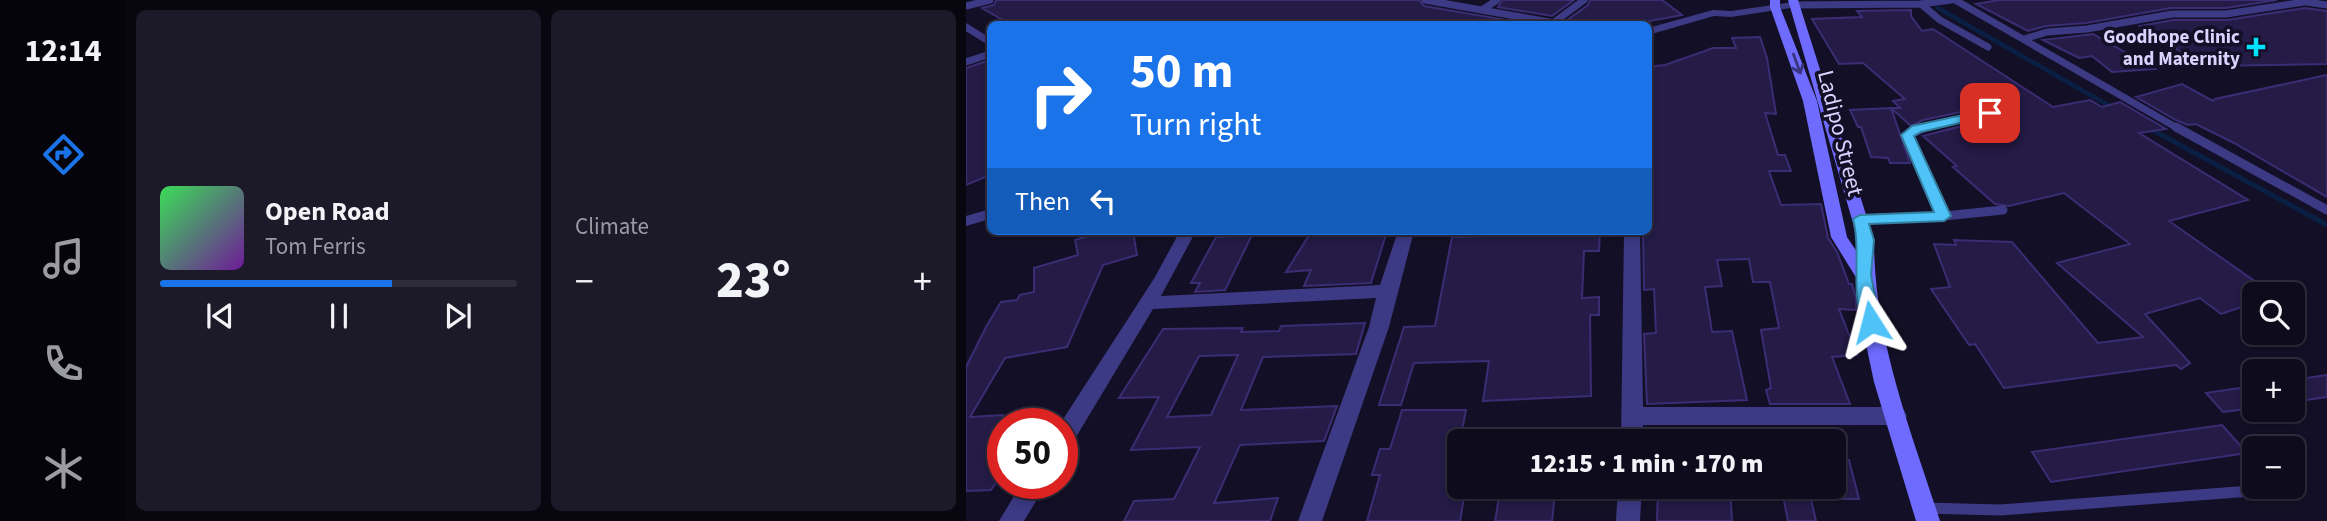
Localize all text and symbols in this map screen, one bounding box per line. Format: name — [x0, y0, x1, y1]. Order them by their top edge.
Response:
place label: Goodhope Clinic and Maternity — [2103, 24, 2240, 73]
text: 12:14 — [24, 28, 102, 74]
text: 50 m — [1130, 37, 1234, 107]
marker: Goodhope Clinic and Maternity — [2246, 37, 2266, 57]
icon: right — [1015, 49, 1106, 140]
one-way arrow — [1791, 53, 1804, 75]
street label: Ladipo Street — [1809, 67, 1872, 200]
pin — [1960, 83, 2020, 143]
icon: arrive — [1971, 94, 2009, 132]
text: Turn right — [1130, 102, 1261, 148]
icon: directions — [39, 130, 88, 179]
icon: left — [1084, 182, 1122, 220]
text: Then — [1015, 183, 1070, 220]
text: Open Road — [265, 193, 390, 230]
text: Climate — [575, 210, 649, 243]
text: Tom Ferris — [265, 230, 366, 263]
icon: music — [39, 234, 88, 283]
text: 23° — [716, 244, 791, 318]
text: − — [575, 255, 594, 309]
text: + — [913, 255, 932, 309]
map controls — [2242, 282, 2305, 499]
button: search — [2242, 282, 2305, 345]
position arrow — [1834, 285, 1908, 359]
icon: previous — [201, 297, 239, 335]
icon: pause — [320, 297, 358, 335]
icon: next — [439, 297, 477, 335]
icon: phone — [39, 339, 88, 388]
button: + — [2242, 359, 2305, 422]
speed limit sign: 50 — [987, 408, 1078, 499]
button: − — [2242, 436, 2305, 499]
icon: climate — [39, 444, 88, 493]
text: 12:15 · 1 min · 170 m — [1530, 445, 1763, 482]

